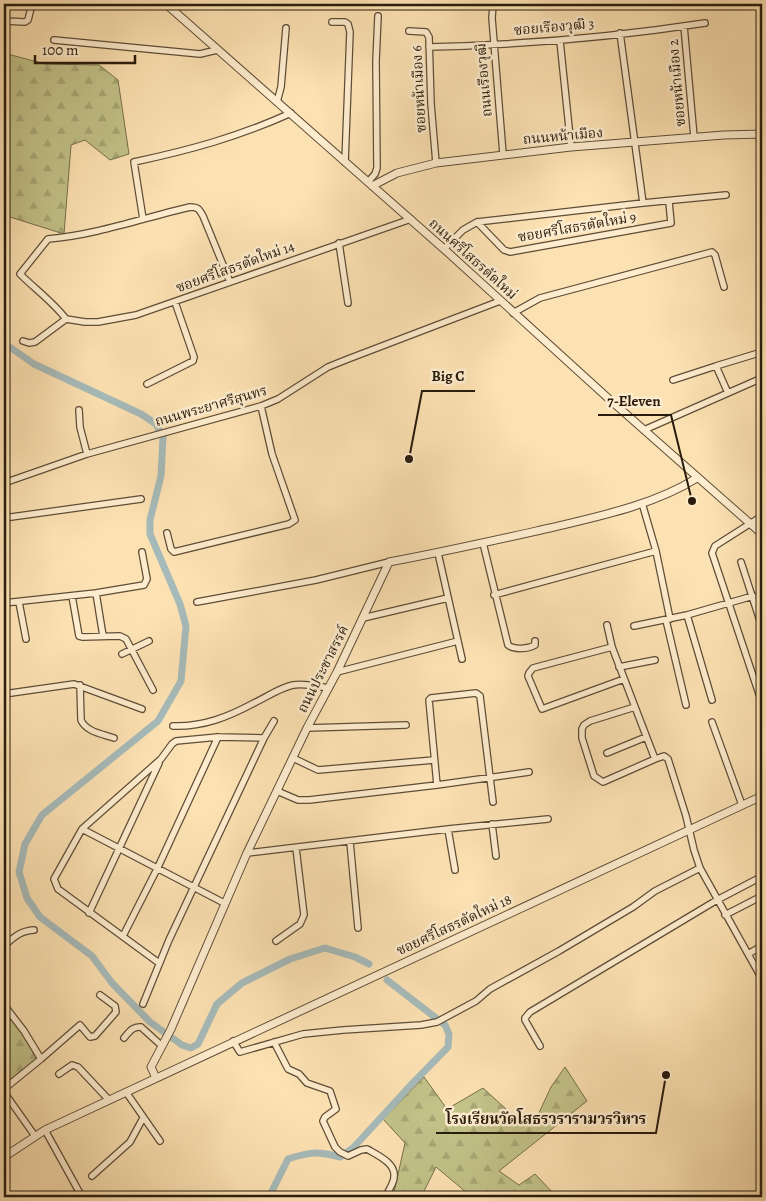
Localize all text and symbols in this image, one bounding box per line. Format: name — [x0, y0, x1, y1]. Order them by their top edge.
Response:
street label: ซอยเรืองวุฒิ 3 — [513, 14, 595, 40]
scale bar — [35, 32, 135, 64]
street label: ซอยหน้าเมือง 2 — [664, 38, 690, 128]
text: 100 m — [42, 40, 79, 60]
street label: ถนนเรืองวุฒิ — [471, 42, 497, 118]
street label: ซอยหน้าเมือง 6 — [407, 45, 431, 133]
street label: ถนนหน้าเมือง — [522, 123, 604, 149]
street label: ซอยศรีโสธรตัดใหม่ 9 — [516, 206, 638, 247]
street label: ถนนศรีโสธรตัดใหม่ — [425, 213, 522, 304]
street label: ซอยศรีโสธรตัดใหม่ 14 — [173, 236, 297, 297]
callout: Big C — [422, 361, 475, 391]
text: Big C — [431, 366, 465, 386]
street label: ถนนพระยาศรีสุนทร — [153, 381, 269, 431]
callout: 7-Eleven — [598, 385, 671, 415]
text: 7-Eleven — [607, 391, 661, 411]
street label: ถนนประชาสรรค์ — [293, 622, 353, 716]
street label: ซอยศรีโสธรตัดใหม่ 18 — [393, 889, 515, 960]
callout: โรงเรียนวัดโสธรวรารามวรวิหาร — [436, 1103, 656, 1133]
text: โรงเรียนวัดโสธรวรารามวรวิหาร — [445, 1108, 646, 1129]

